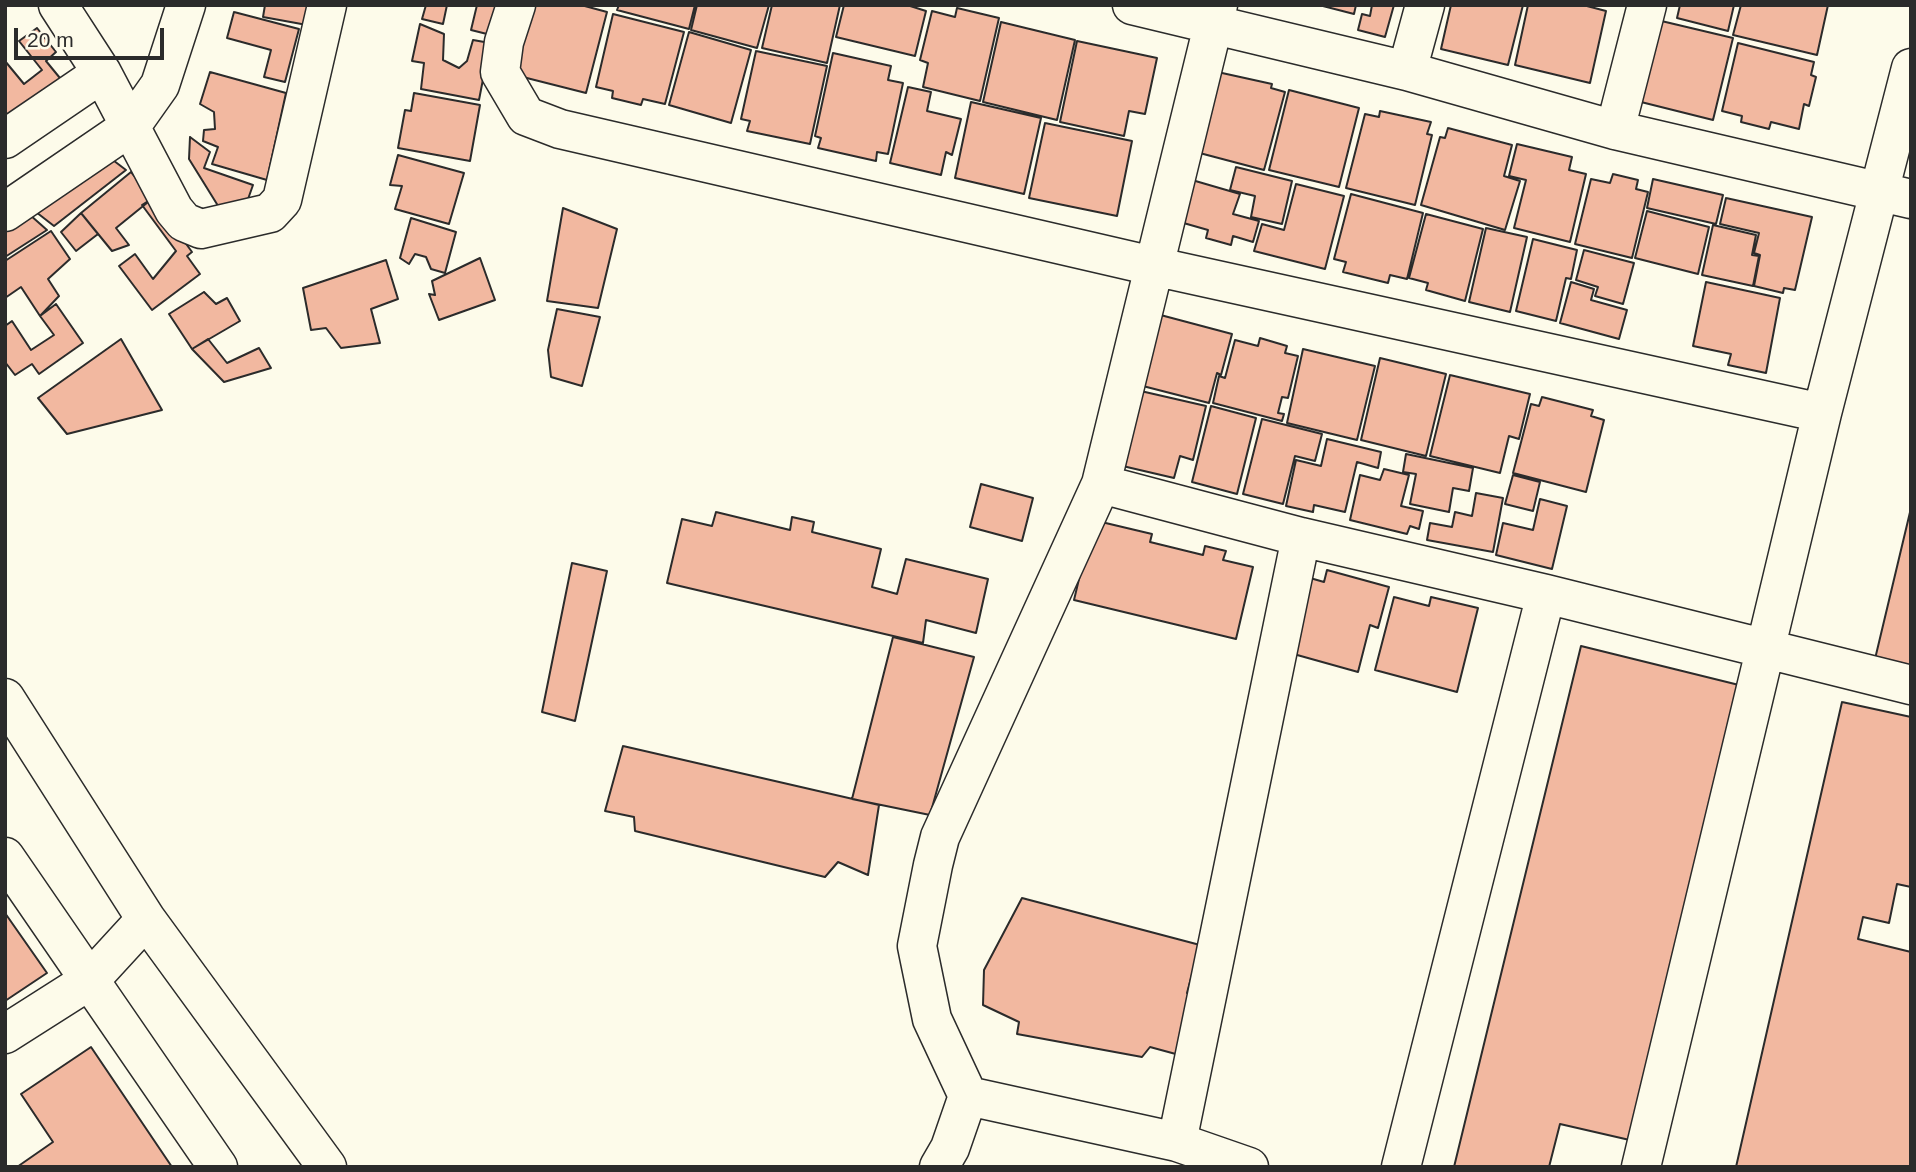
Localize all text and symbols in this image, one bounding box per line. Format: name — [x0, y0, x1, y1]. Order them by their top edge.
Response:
scale bar — [18, 14, 168, 58]
text: 20 m — [27, 28, 74, 51]

